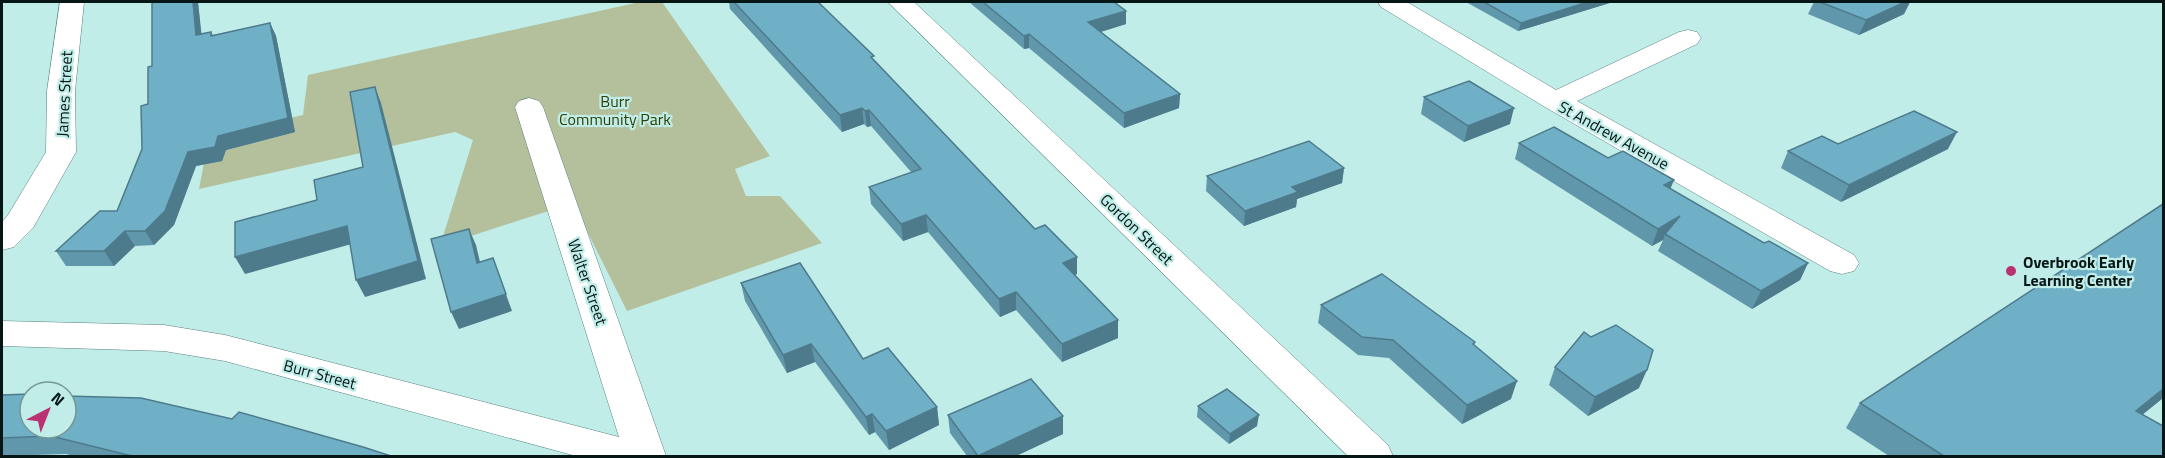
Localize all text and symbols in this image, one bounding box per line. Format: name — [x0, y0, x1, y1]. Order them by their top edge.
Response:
street label: James Street — [50, 50, 78, 138]
park label: Burr Community Park — [559, 89, 671, 131]
street label: St Andrew Avenue — [1554, 95, 1674, 175]
street label: Gordon Street — [1095, 188, 1179, 271]
street label: Walter Street — [562, 236, 614, 329]
place label: Overbrook Early Learning Center — [2023, 250, 2134, 292]
marker: Overbrook Early Learning Center — [2004, 264, 2018, 278]
street label: Burr Street — [281, 353, 359, 395]
north arrow — [18, 380, 78, 440]
text: N — [46, 386, 70, 411]

